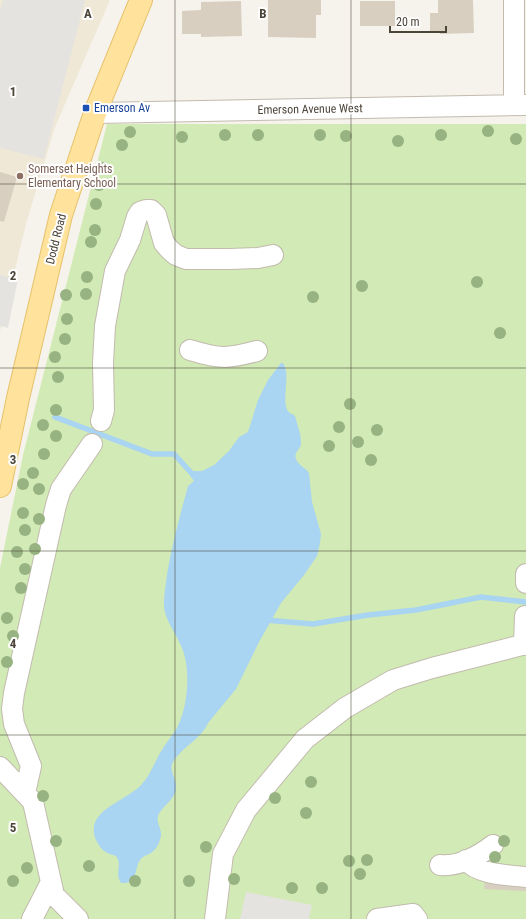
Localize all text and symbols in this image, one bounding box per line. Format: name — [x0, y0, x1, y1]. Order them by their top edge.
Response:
text: A — [84, 6, 92, 21]
text: B — [259, 6, 267, 21]
scale bar — [390, 8, 446, 34]
text: 20 m — [396, 15, 420, 29]
text: 1 — [10, 84, 16, 99]
place label: Emerson Av — [94, 101, 150, 115]
street label: Emerson Avenue West — [257, 101, 363, 117]
marker: Emerson Av — [81, 103, 91, 113]
place label: Somerset Heights Elementary School — [28, 162, 116, 190]
marker: Somerset Heights Elementary School — [15, 171, 25, 181]
street label: Dodd Road — [43, 212, 69, 266]
text: 2 — [10, 268, 17, 283]
text: 3 — [10, 452, 16, 467]
text: 4 — [10, 636, 17, 651]
text: 5 — [10, 820, 17, 835]

